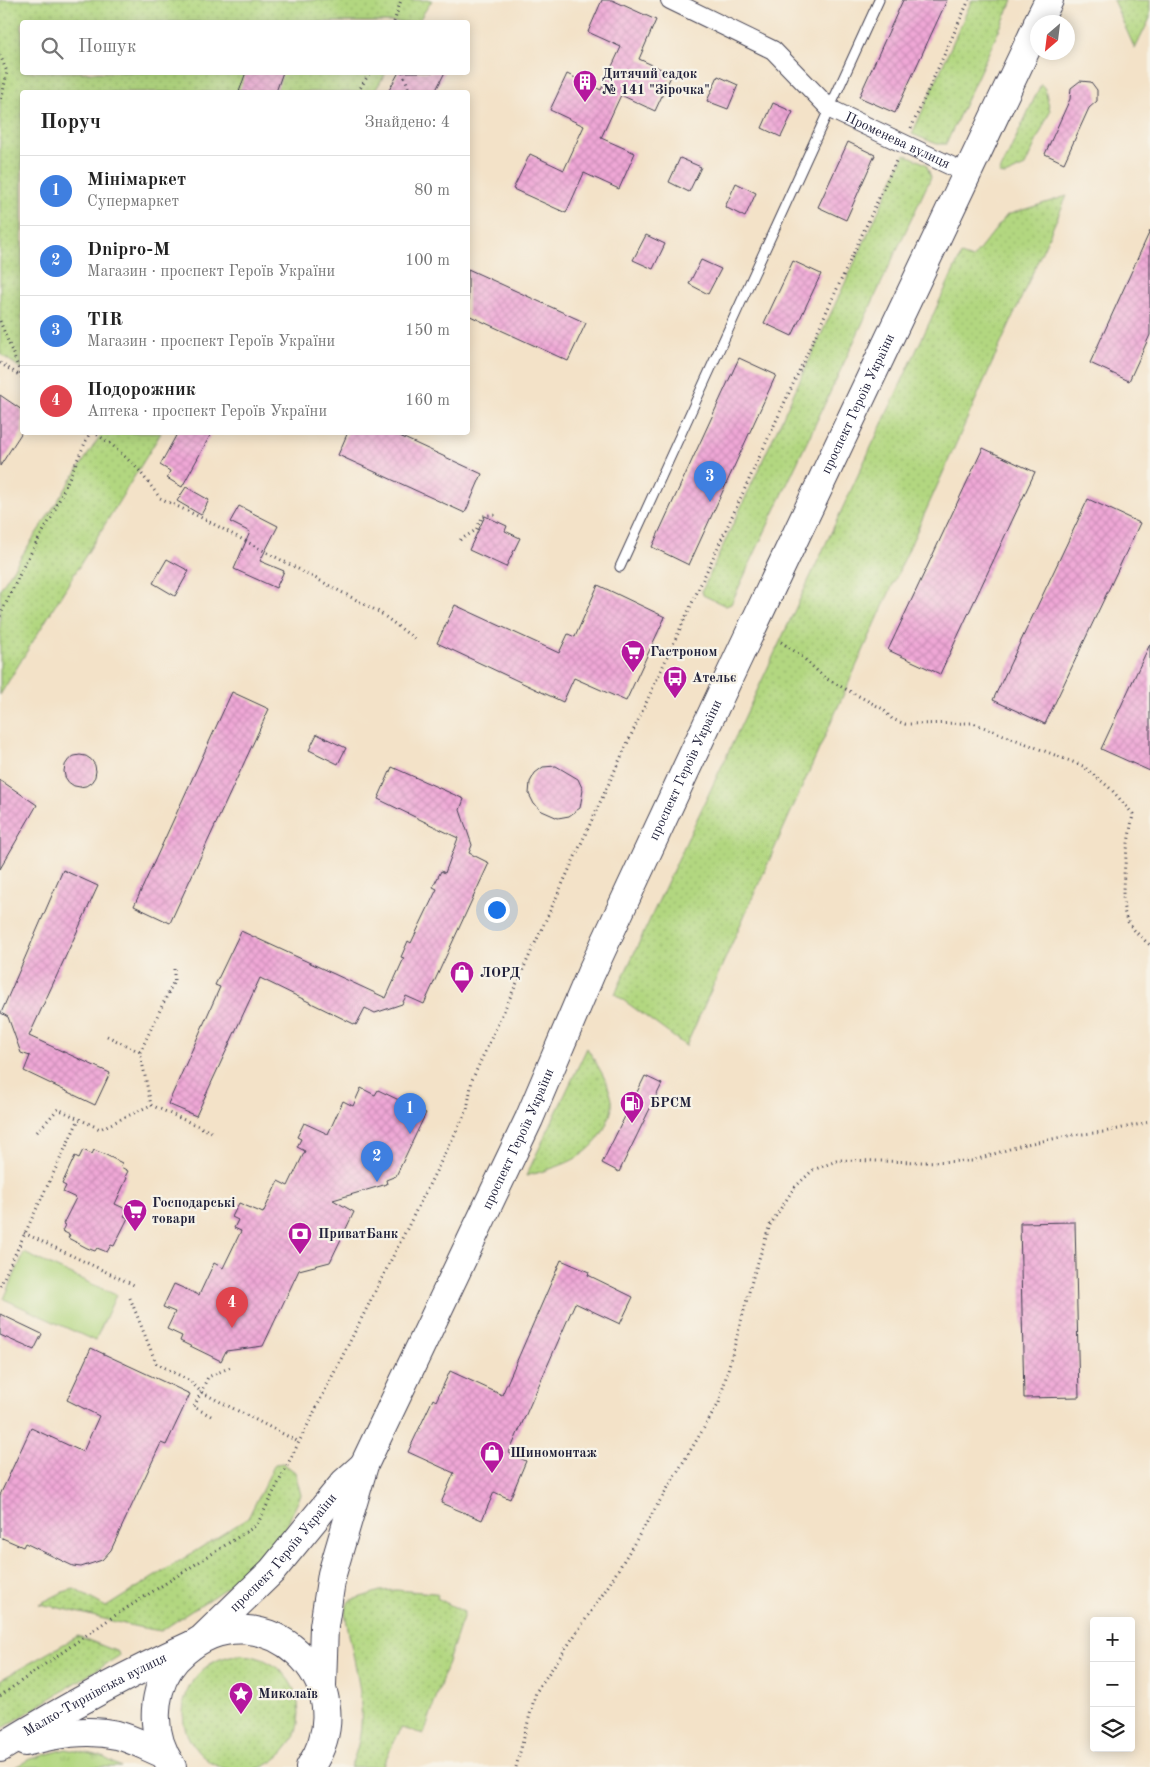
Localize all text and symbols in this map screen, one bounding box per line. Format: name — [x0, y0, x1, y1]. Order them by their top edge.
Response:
north arrow — [1030, 15, 1075, 60]
search box — [20, 20, 470, 75]
icon: search — [38, 34, 66, 62]
text: Пошук — [78, 38, 136, 57]
place label: Дитячий садок № 141 "Зірочка" — [602, 67, 710, 97]
building icon: Дитячий садок № 141 "Зірочка" — [572, 69, 598, 103]
street label: Променева вулиця — [843, 110, 952, 171]
text: Поруч — [40, 112, 101, 133]
text: Знайдено: 4 — [365, 115, 450, 131]
text: Мінімаркет — [87, 171, 186, 190]
text: 1 — [51, 183, 61, 199]
text: 80 m — [414, 183, 450, 199]
text: Супермаркет — [87, 194, 179, 210]
text: Dnipro-M — [87, 241, 170, 260]
text: 2 — [51, 253, 61, 269]
text: 100 m — [405, 253, 450, 269]
text: Магазин · проспект Героїв України — [87, 264, 335, 280]
text: TIR — [87, 311, 123, 330]
text: 3 — [51, 323, 61, 339]
text: 150 m — [405, 323, 450, 339]
street label: проспект Героїв України — [819, 332, 897, 476]
text: Магазин · проспект Героїв України — [87, 334, 335, 350]
text: Подорожник — [87, 381, 196, 400]
text: 4 — [51, 393, 61, 409]
text: 160 m — [405, 393, 450, 409]
text: Аптека · проспект Героїв України — [87, 404, 327, 420]
pin: 3 — [694, 461, 726, 502]
supermarket icon: Гастроном — [620, 639, 646, 673]
place label: Гастроном — [650, 645, 717, 659]
bus stop icon: Ательє — [662, 665, 688, 699]
place label: Ательє — [692, 671, 736, 685]
street label: проспект Героїв України — [647, 698, 724, 842]
your location — [484, 897, 510, 923]
shop icon: ЛОРД — [449, 960, 475, 994]
place label: ЛОРД — [480, 966, 520, 980]
street label: проспект Героїв України — [480, 1067, 557, 1211]
fuel station icon: БРСМ — [619, 1090, 645, 1124]
pin: 1 — [394, 1093, 426, 1134]
place label: БРСМ — [650, 1096, 692, 1110]
pin: 2 — [361, 1141, 393, 1182]
place label: Господарські товари — [152, 1196, 235, 1226]
supermarket icon: Господарські товари — [122, 1198, 148, 1232]
bank icon: ПриватБанк — [287, 1221, 313, 1255]
place label: ПриватБанк — [318, 1227, 399, 1241]
pin: 4 — [216, 1287, 248, 1328]
shop icon: Шиномонтаж — [479, 1440, 505, 1474]
place label: Шиномонтаж — [510, 1446, 597, 1460]
street label: проспект Героїв України — [227, 1491, 339, 1615]
map controls — [1090, 1617, 1135, 1752]
button: + — [1090, 1617, 1135, 1662]
street label: Малко-Тирнівська вулиця — [21, 1651, 169, 1739]
button: − — [1090, 1662, 1135, 1707]
place icon: Миколаїв — [228, 1681, 254, 1715]
place label: Миколаїв — [258, 1687, 318, 1701]
button: layers — [1090, 1707, 1135, 1752]

